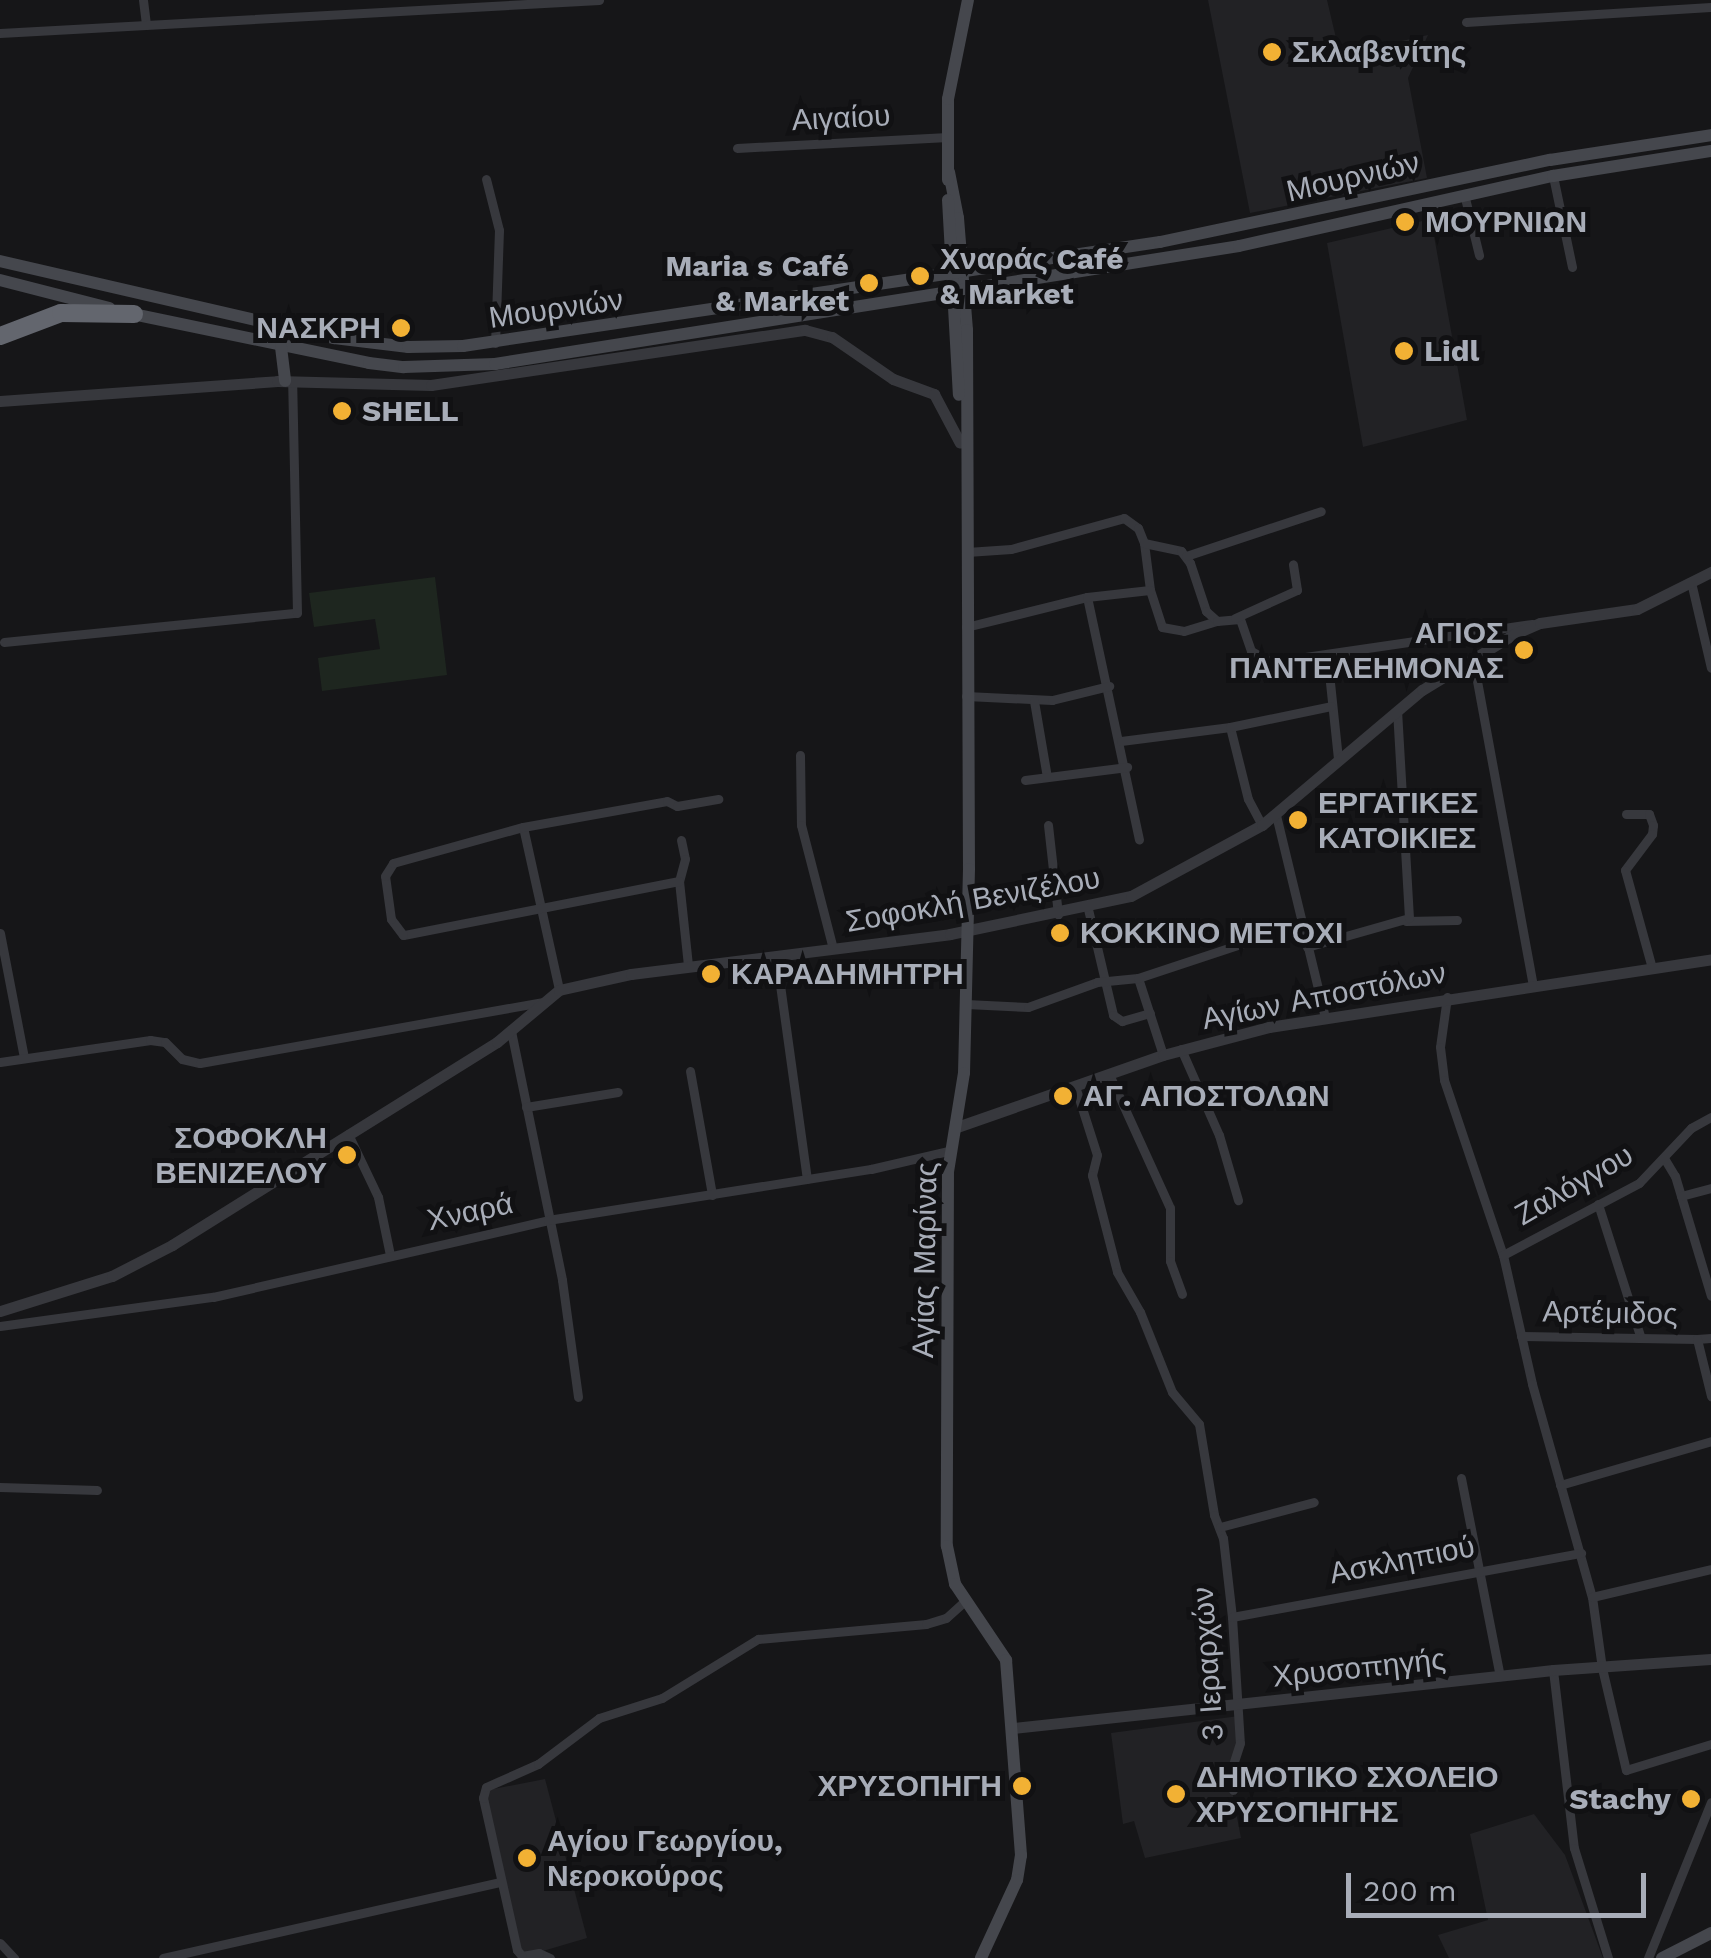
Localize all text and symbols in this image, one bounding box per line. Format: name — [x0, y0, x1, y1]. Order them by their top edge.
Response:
place label: Σκλαβενίτης — [1292, 34, 1466, 70]
marker: Σκλαβενίτης — [1261, 41, 1283, 63]
street label: Αιγαίου — [791, 97, 891, 139]
street label: Μουρνιών — [1283, 144, 1423, 210]
place label: ΜΟΥΡΝΙΩΝ — [1425, 204, 1587, 240]
marker: ΜΟΥΡΝΙΩΝ — [1394, 211, 1416, 233]
place label: Χναράς Café & Market — [940, 241, 1124, 312]
place label: Maria s Café & Market — [665, 248, 849, 318]
marker: Χναράς Café & Market — [909, 265, 931, 287]
marker: Maria s Café & Market — [858, 272, 880, 294]
street label: Μουρνιών — [487, 282, 625, 336]
place label: ΝΑΣΚΡΗ — [256, 310, 381, 346]
marker: ΝΑΣΚΡΗ — [390, 317, 412, 339]
place label: Lidl — [1424, 333, 1479, 369]
marker: Lidl — [1393, 340, 1415, 362]
place label: SHELL — [362, 393, 459, 429]
marker: SHELL — [331, 400, 353, 422]
place label: ΑΓΙΟΣ ΠΑΝΤΕΛΕΗΜΟΝΑΣ — [1229, 615, 1504, 686]
marker: ΑΓΙΟΣ ΠΑΝΤΕΛΕΗΜΟΝΑΣ — [1513, 639, 1535, 661]
place label: ΕΡΓΑΤΙΚΕΣ ΚΑΤΟΙΚΙΕΣ — [1318, 785, 1478, 856]
marker: ΕΡΓΑΤΙΚΕΣ ΚΑΤΟΙΚΙΕΣ — [1287, 809, 1309, 831]
street label: Σοφοκλή Βενιζέλου — [843, 860, 1103, 940]
place label: ΚΟΚΚΙΝΟ ΜΕΤΟΧΙ — [1080, 915, 1343, 951]
marker: ΚΟΚΚΙΝΟ ΜΕΤΟΧΙ — [1049, 922, 1071, 944]
street label: Αγίων Αποστόλων — [1199, 955, 1449, 1037]
place label: ΚΑΡΑΔΗΜΗΤΡΗ — [731, 956, 964, 992]
marker: ΚΑΡΑΔΗΜΗΤΡΗ — [700, 963, 722, 985]
place label: ΑΓ. ΑΠΟΣΤΟΛΩΝ — [1083, 1078, 1330, 1114]
marker: ΑΓ. ΑΠΟΣΤΟΛΩΝ — [1052, 1085, 1074, 1107]
place label: ΣΟΦΟΚΛΗ ΒΕΝΙΖΕΛΟΥ — [155, 1120, 327, 1190]
street label: Ζαλόγγου — [1509, 1137, 1639, 1233]
marker: ΣΟΦΟΚΛΗ ΒΕΝΙΖΕΛΟΥ — [336, 1144, 358, 1166]
street label: Αγίας Μαρίνας — [905, 1162, 945, 1358]
street label: Χναρά — [424, 1185, 516, 1239]
street label: Αρτέμιδος — [1542, 1294, 1678, 1332]
street label: Ασκληπιού — [1326, 1528, 1478, 1592]
street label: 3 Ιεραρχών — [1185, 1586, 1231, 1742]
street label: Χρυσοπηγής — [1271, 1641, 1447, 1695]
place label: ΔΗΜΟΤΙΚΟ ΣΧΟΛΕΙΟ ΧΡΥΣΟΠΗΓΗΣ — [1196, 1759, 1499, 1830]
place label: ΧΡΥΣΟΠΗΓΗ — [818, 1768, 1002, 1804]
marker: ΧΡΥΣΟΠΗΓΗ — [1011, 1775, 1033, 1797]
place label: Stachy — [1569, 1781, 1671, 1817]
marker: ΔΗΜΟΤΙΚΟ ΣΧΟΛΕΙΟ ΧΡΥΣΟΠΗΓΗΣ — [1165, 1783, 1187, 1805]
marker: Stachy — [1680, 1788, 1702, 1810]
place label: Αγίου Γεωργίου, Νεροκούρος — [547, 1823, 783, 1894]
marker: Αγίου Γεωργίου, Νεροκούρος — [516, 1847, 538, 1869]
scale bar — [1351, 1853, 1651, 1915]
text: 200 m — [1363, 1873, 1457, 1908]

